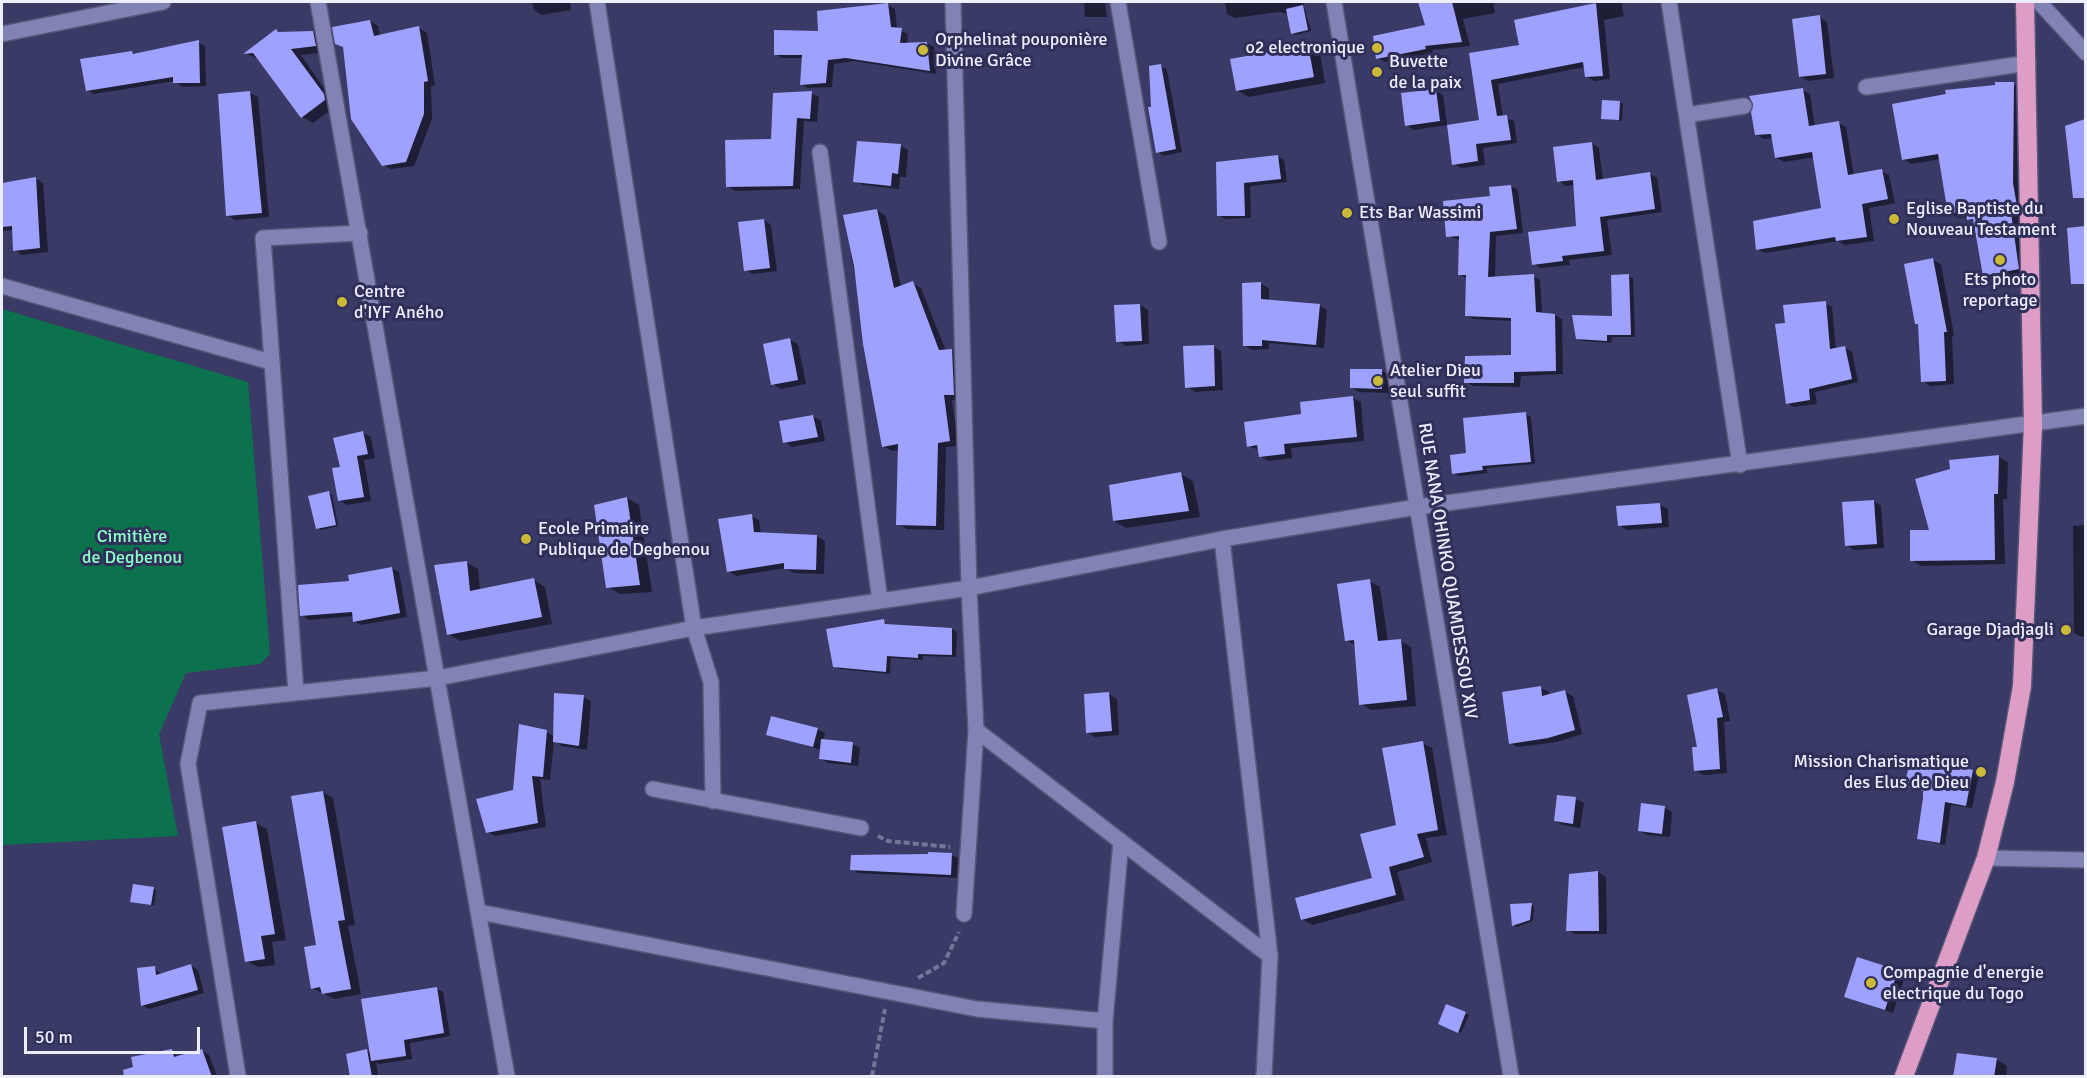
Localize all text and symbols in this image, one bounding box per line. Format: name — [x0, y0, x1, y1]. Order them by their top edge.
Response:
place label: Orphelinat pouponière Divine Grâce — [935, 29, 1108, 72]
place label: o2 electronique — [1245, 37, 1365, 59]
marker: o2 electronique — [1370, 41, 1384, 55]
marker: Orphelinat pouponière Divine Grâce — [916, 43, 930, 57]
place label: Buvette de la paix — [1389, 51, 1462, 94]
marker: Buvette de la paix — [1370, 65, 1384, 79]
place label: Eglise Baptiste du Nouveau Testament — [1906, 198, 2056, 240]
place label: Ets Bar Wassimi — [1359, 202, 1481, 224]
marker: Ets Bar Wassimi — [1340, 206, 1354, 220]
marker: Eglise Baptiste du Nouveau Testament — [1887, 212, 1901, 226]
marker: Ets photo reportage — [1993, 253, 2007, 267]
place label: Ets photo reportage — [1962, 269, 2038, 312]
place label: Centre d'IYF Aného — [354, 281, 444, 324]
marker: Centre d'IYF Aného — [335, 295, 349, 309]
place label: Atelier Dieu seul suffit — [1390, 360, 1481, 403]
marker: Atelier Dieu seul suffit — [1371, 374, 1385, 388]
street label: RUE NANA OHINKO QUAMDESSOU XIV — [1413, 421, 1481, 721]
place label: Ecole Primaire Publique de Degbenou — [538, 518, 710, 560]
park label: Cimitière de Degbenou — [82, 526, 182, 568]
marker: Ecole Primaire Publique de Degbenou — [519, 532, 533, 546]
place label: Garage Djadjagli — [1926, 619, 2054, 641]
marker: Garage Djadjagli — [2059, 623, 2073, 637]
place label: Mission Charismatique des Elus de Dieu — [1793, 751, 1969, 794]
marker: Mission Charismatique des Elus de Dieu — [1974, 765, 1988, 779]
place label: Compagnie d'energie electrique du Togo — [1883, 962, 2044, 1004]
marker: Compagnie d'energie electrique du Togo — [1864, 976, 1878, 990]
scale bar — [27, 1015, 202, 1053]
text: 50 m — [35, 1026, 73, 1048]

